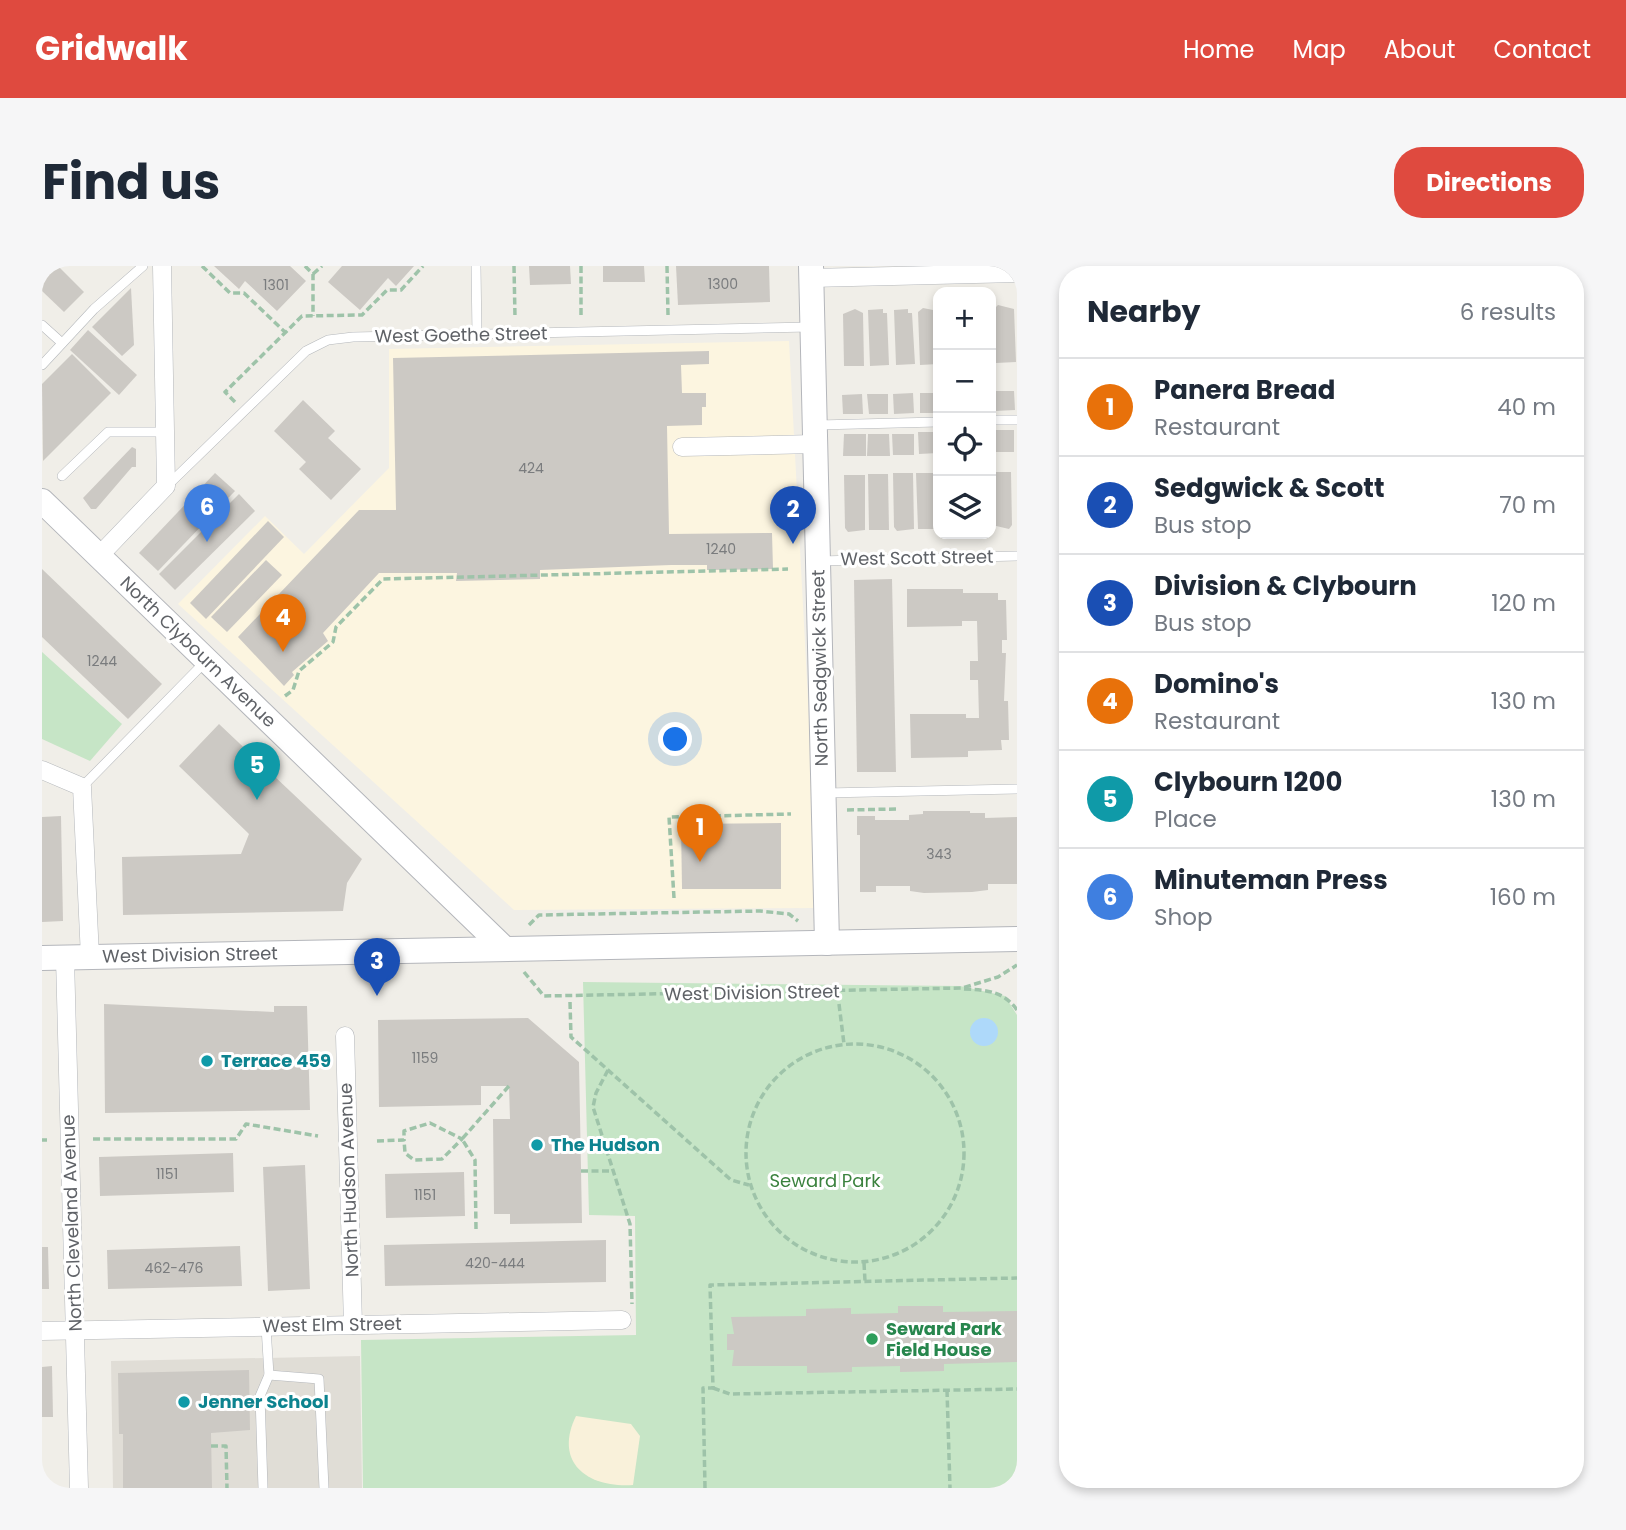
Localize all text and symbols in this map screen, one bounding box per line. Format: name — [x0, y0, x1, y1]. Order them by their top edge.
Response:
text: Gridwalk — [35, 25, 188, 72]
text: Home — [1183, 33, 1255, 66]
text: Map — [1293, 33, 1346, 66]
text: About — [1384, 33, 1455, 66]
text: Contact — [1493, 33, 1591, 66]
button: Directions — [1394, 147, 1584, 218]
text: Find us — [42, 148, 220, 216]
house number: 1300 — [708, 274, 738, 294]
house number: 1301 — [263, 275, 289, 295]
map controls — [933, 287, 996, 539]
button: + — [933, 287, 996, 350]
text: Nearby — [1087, 290, 1201, 333]
text: 6 results — [1460, 296, 1556, 328]
street label: West Goethe Street — [374, 320, 548, 349]
button: − — [933, 350, 996, 413]
text: Panera Bread — [1154, 372, 1335, 408]
text: 1 — [1106, 391, 1114, 423]
text: 40 m — [1497, 391, 1556, 423]
text: Restaurant — [1154, 411, 1280, 443]
button: locate — [933, 413, 996, 476]
house number: 424 — [518, 458, 544, 478]
text: Sedgwick & Scott — [1154, 470, 1384, 506]
button: layers — [933, 476, 996, 539]
pin: 6 — [184, 484, 230, 542]
pin: 2 — [770, 486, 816, 544]
text: 2 — [1103, 489, 1117, 521]
text: 70 m — [1499, 489, 1556, 521]
text: Bus stop — [1154, 509, 1252, 541]
house number: 1240 — [706, 539, 736, 559]
street label: West Scott Street — [840, 544, 994, 571]
text: Division & Clybourn — [1154, 568, 1417, 604]
street label: North Sedgwick Street — [805, 569, 834, 767]
street label: North Clybourn Avenue — [115, 570, 282, 733]
text: 3 — [1103, 587, 1117, 619]
text: 120 m — [1491, 587, 1556, 619]
pin: 4 — [260, 594, 306, 652]
text: Bus stop — [1154, 607, 1252, 639]
house number: 1244 — [87, 651, 117, 671]
text: Domino's — [1154, 666, 1279, 702]
text: 4 — [1102, 685, 1118, 717]
text: 130 m — [1491, 685, 1556, 717]
text: Restaurant — [1154, 705, 1280, 737]
your location — [658, 722, 692, 756]
pin: 5 — [234, 742, 280, 800]
text: Clybourn 1200 — [1154, 764, 1342, 800]
text: 5 — [1103, 783, 1117, 815]
text: 130 m — [1491, 783, 1556, 815]
text: Place — [1154, 803, 1217, 835]
pin: 1 — [677, 804, 723, 862]
house number: 343 — [926, 844, 952, 864]
text: Minuteman Press — [1154, 862, 1388, 898]
text: 6 — [1103, 881, 1117, 913]
text: 160 m — [1490, 881, 1556, 913]
text: Shop — [1154, 901, 1213, 933]
pin: 3 — [354, 938, 400, 996]
street label: West Division Street — [102, 940, 278, 969]
street label: West Division Street — [664, 978, 840, 1007]
place label: Terrace 459 — [221, 1048, 331, 1073]
house number: 1159 — [412, 1048, 438, 1068]
marker: Terrace 459 — [199, 1053, 215, 1069]
street label: North Hudson Avenue — [333, 1082, 364, 1278]
street label: North Cleveland Avenue — [55, 1114, 88, 1332]
place label: The Hudson — [551, 1132, 660, 1157]
marker: The Hudson — [529, 1137, 545, 1153]
house number: 1151 — [156, 1164, 178, 1184]
park label: Seward Park — [770, 1168, 881, 1193]
house number: 1151 — [414, 1185, 436, 1205]
house number: 420-444 — [465, 1253, 525, 1273]
house number: 462-476 — [145, 1258, 204, 1278]
street label: West Elm Street — [262, 1311, 402, 1338]
place label: Seward Park Field House — [886, 1316, 1003, 1362]
marker: Seward Park Field House — [864, 1331, 880, 1347]
place label: Jenner School — [198, 1389, 329, 1414]
marker: Jenner School — [176, 1394, 192, 1410]

